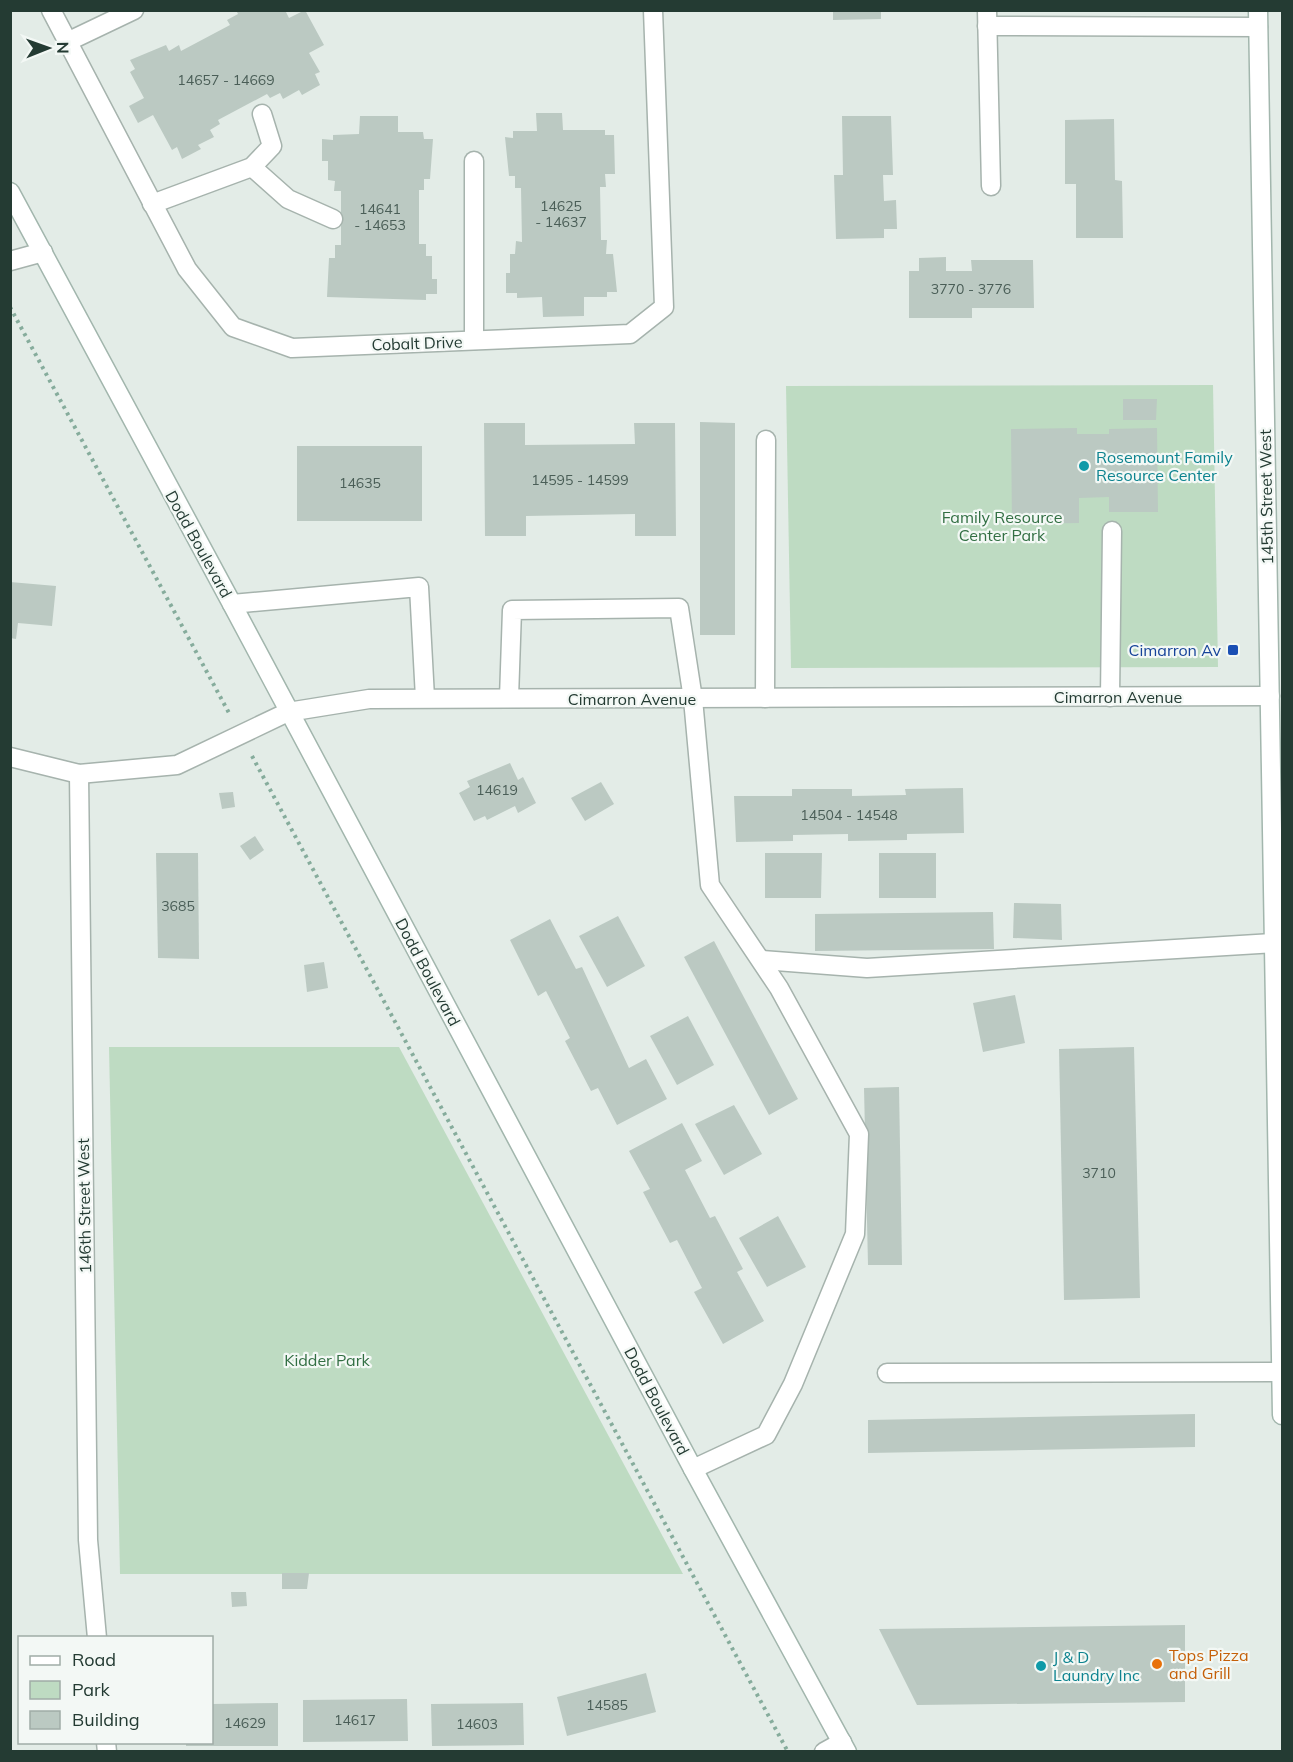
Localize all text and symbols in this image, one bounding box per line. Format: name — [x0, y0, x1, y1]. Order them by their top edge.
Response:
north arrow — [18, 18, 78, 78]
text: N — [53, 42, 73, 54]
house number: 14657 - 14669 — [177, 71, 275, 89]
house number: 14625 - 14637 — [535, 197, 587, 231]
house number: 14641 - 14653 — [354, 200, 406, 234]
house number: 3770 - 3776 — [931, 280, 1011, 298]
street label: Cobalt Drive — [371, 331, 463, 355]
street label: 145th Street West — [1255, 429, 1277, 565]
place label: Rosemount Family Resource Center — [1096, 447, 1233, 485]
marker: Rosemount Family Resource Center — [1077, 459, 1091, 473]
house number: 14595 - 14599 — [531, 471, 629, 489]
house number: 14635 — [339, 474, 381, 492]
street label: Dodd Boulevard — [161, 487, 237, 601]
park label: Family Resource Center Park — [942, 507, 1062, 545]
place label: Cimarron Av — [1129, 640, 1222, 660]
marker: Cimarron Av — [1226, 643, 1240, 657]
street label: Cimarron Avenue — [1054, 687, 1182, 707]
street label: Cimarron Avenue — [568, 689, 696, 709]
house number: 14619 — [476, 781, 518, 799]
house number: 14504 - 14548 — [800, 806, 898, 824]
house number: 3685 — [161, 897, 195, 915]
street label: Dodd Boulevard — [391, 915, 465, 1029]
street label: 146th Street West — [73, 1138, 95, 1274]
house number: 3710 — [1082, 1164, 1116, 1182]
street label: Dodd Boulevard — [620, 1344, 694, 1458]
park label: Kidder Park — [284, 1350, 371, 1370]
legend — [18, 1636, 213, 1744]
place label: Tops Pizza and Grill — [1169, 1645, 1249, 1683]
place label: J & D Laundry Inc — [1053, 1647, 1140, 1685]
text: Road — [72, 1648, 116, 1671]
marker: Tops Pizza and Grill — [1150, 1657, 1164, 1671]
marker: J & D Laundry Inc — [1034, 1659, 1048, 1673]
text: Park — [72, 1678, 111, 1701]
house number: 14585 — [586, 1696, 628, 1714]
text: Building — [72, 1708, 140, 1731]
house number: 14617 — [334, 1711, 376, 1729]
house number: 14629 — [224, 1714, 266, 1732]
house number: 14603 — [456, 1715, 498, 1733]

